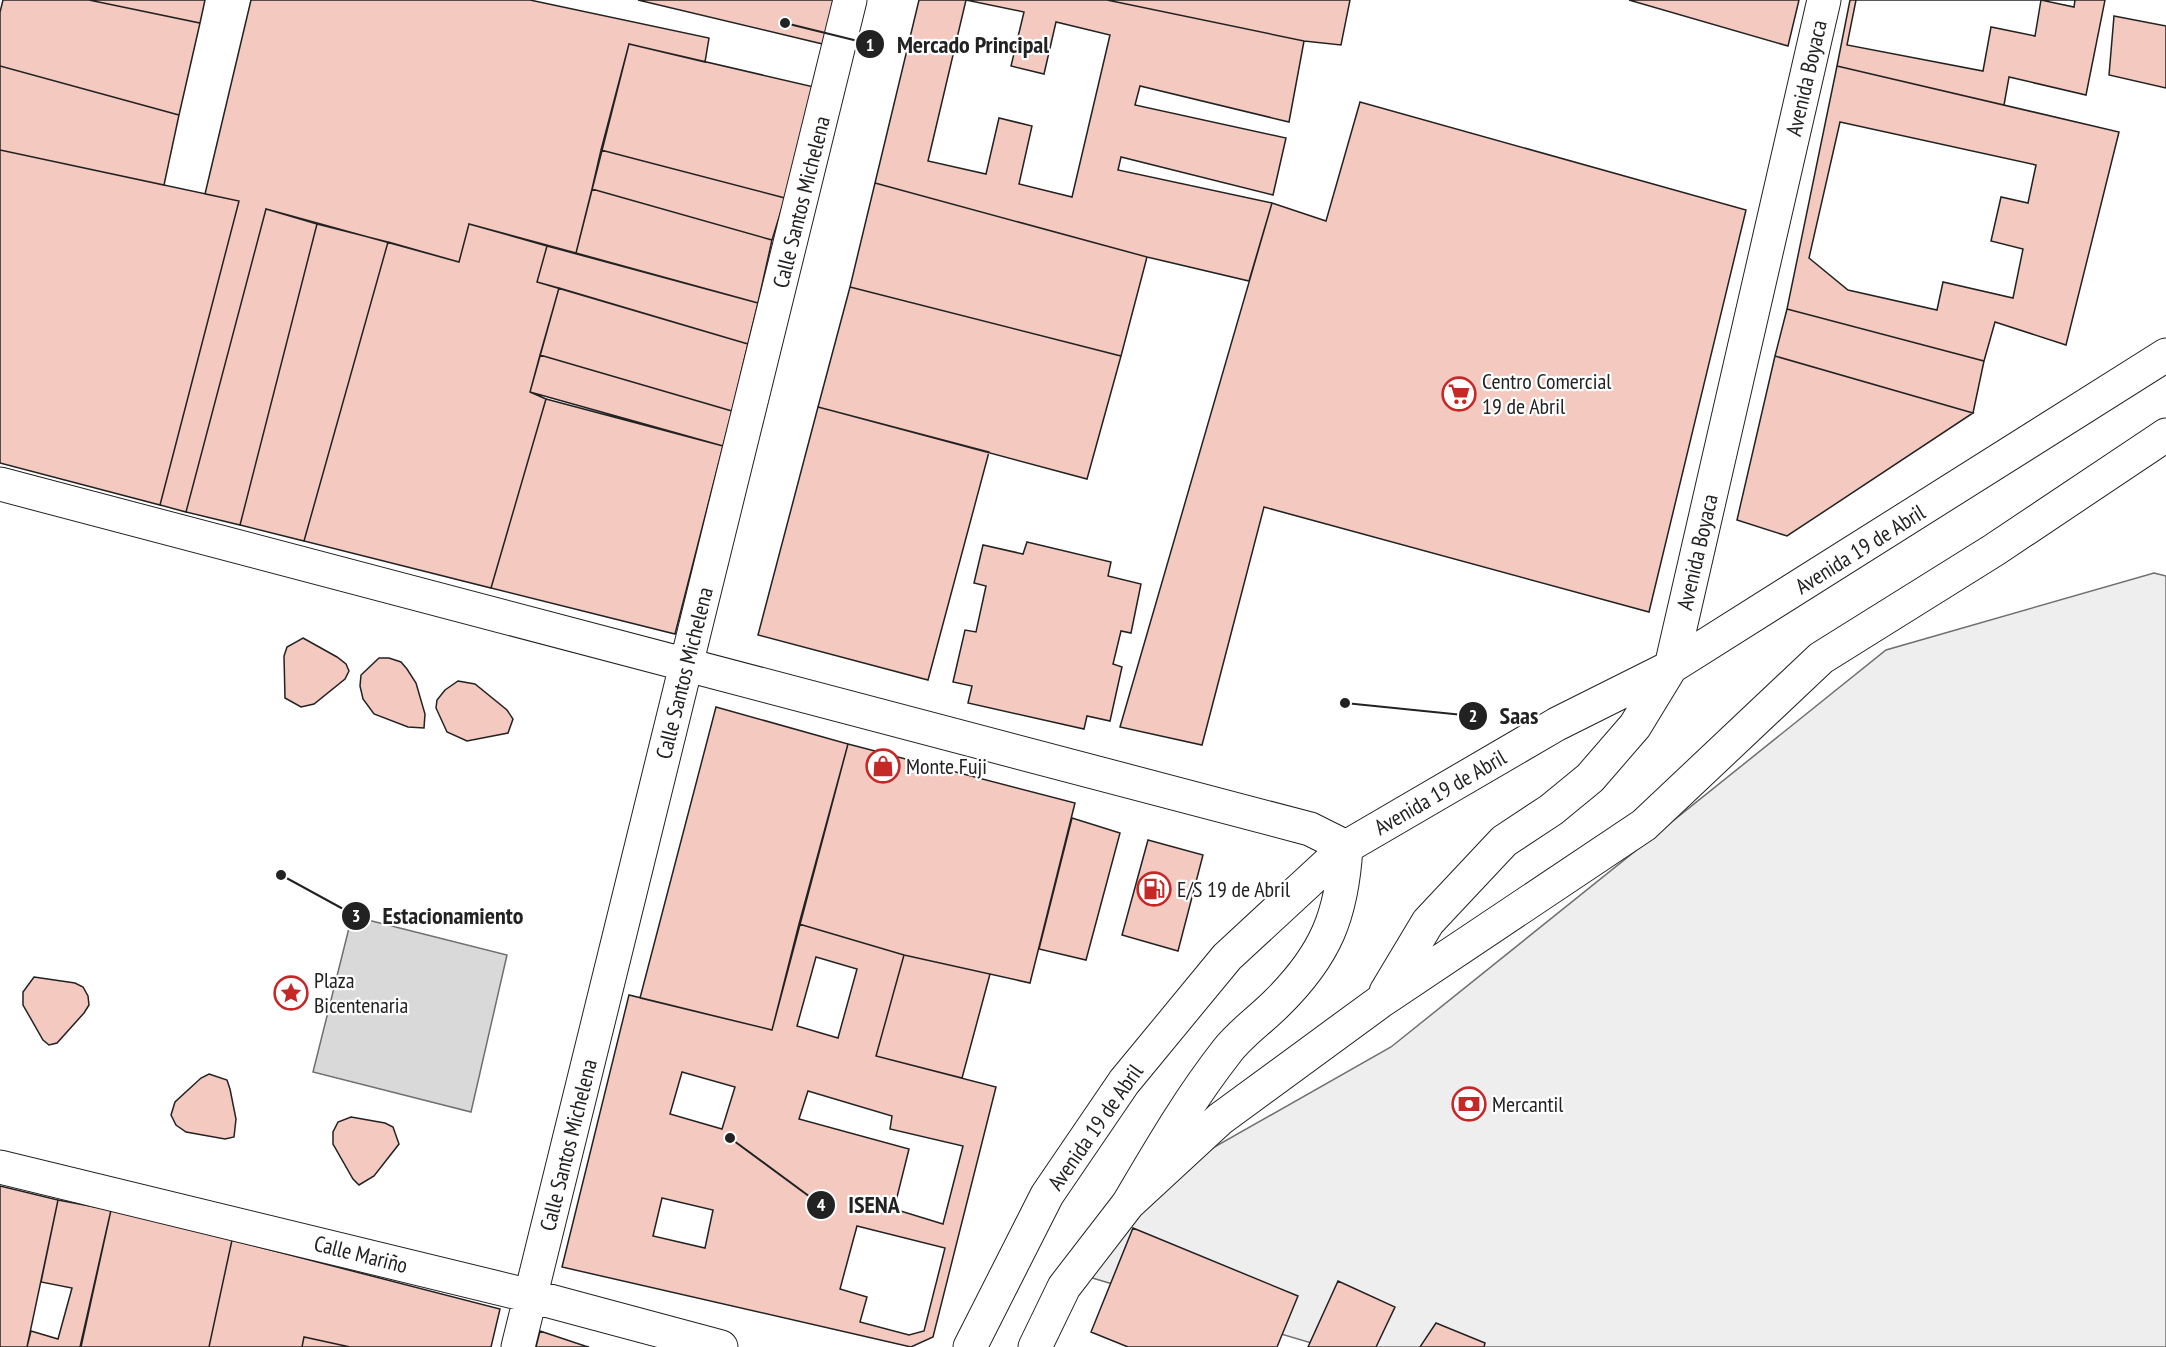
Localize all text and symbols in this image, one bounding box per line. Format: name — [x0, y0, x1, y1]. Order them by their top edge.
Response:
street label: Avenida Boyaca — [1779, 17, 1833, 139]
callout: Mercado Principal — [855, 23, 1061, 65]
text: Mercado Principal — [897, 29, 1049, 60]
text: 1 — [866, 33, 874, 56]
street label: Calle Santos Michelena — [766, 113, 836, 291]
place label: Centro Comercial 19 de Abril — [1482, 367, 1612, 420]
supermarket icon: Centro Comercial 19 de Abril — [1441, 376, 1477, 412]
street label: Avenida Boyaca — [1670, 491, 1724, 613]
street label: Avenida 19 de Abril — [1790, 498, 1931, 600]
street label: Calle Santos Michelena — [649, 584, 719, 762]
callout: Saas — [1458, 695, 1550, 737]
text: Saas — [1500, 700, 1538, 731]
text: 2 — [1469, 704, 1477, 727]
street label: Avenida 19 de Abril — [1369, 742, 1512, 841]
shop icon: Monte Fuji — [865, 748, 901, 784]
place label: Monte Fuji — [906, 752, 987, 780]
fuel station icon: E/S 19 de Abril — [1136, 871, 1172, 907]
place label: E/S 19 de Abril — [1177, 875, 1291, 903]
callout: Estacionamiento — [341, 895, 536, 937]
text: Estacionamiento — [383, 900, 524, 931]
text: 3 — [352, 904, 360, 927]
place label: Plaza Bicentenaria — [314, 966, 408, 1019]
place icon: Plaza Bicentenaria — [273, 975, 309, 1011]
street label: Calle Santos Michelena — [533, 1056, 603, 1234]
street label: Avenida 19 de Abril — [1041, 1058, 1149, 1196]
bank icon: Mercantil — [1451, 1086, 1487, 1122]
place label: Mercantil — [1492, 1090, 1564, 1118]
callout: ISENA — [806, 1184, 912, 1226]
text: ISENA — [848, 1189, 901, 1220]
text: 4 — [817, 1193, 826, 1216]
street label: Calle Mariño — [311, 1229, 411, 1279]

